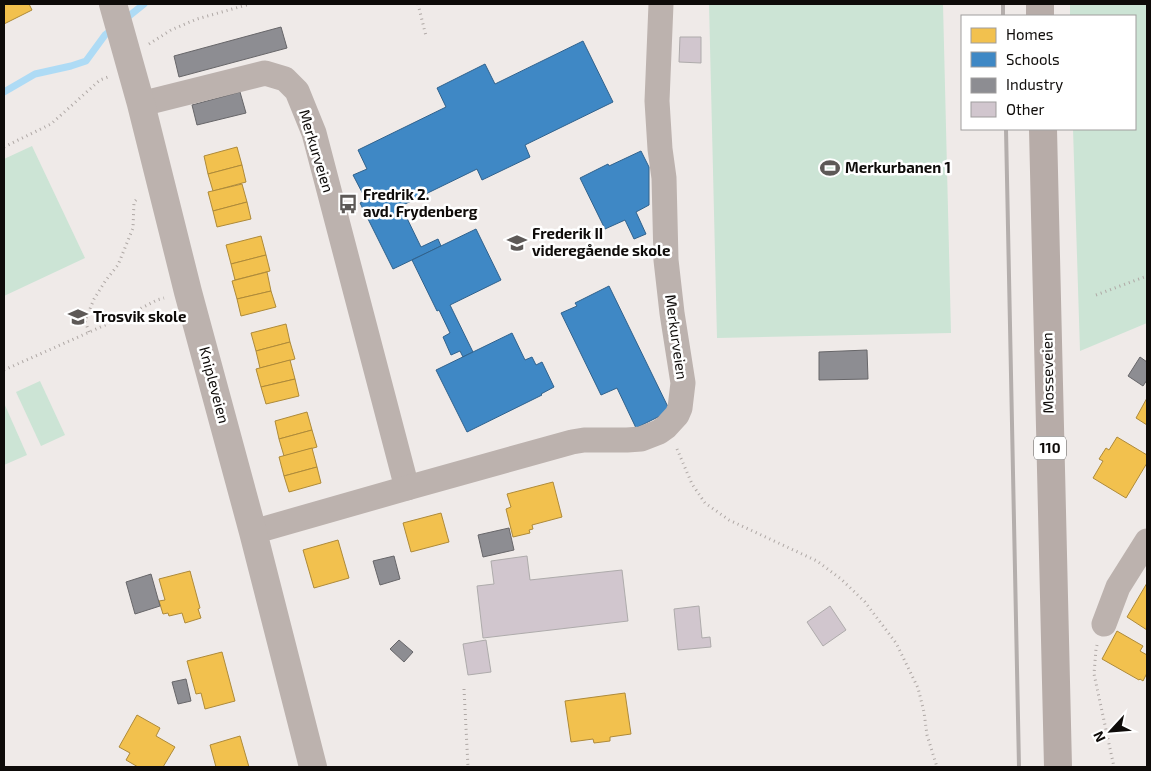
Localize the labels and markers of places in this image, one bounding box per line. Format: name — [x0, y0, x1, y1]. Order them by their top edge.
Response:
sports icon: Merkurbanen 1 — [819, 157, 841, 179]
place label: Merkurbanen 1 — [845, 158, 951, 176]
place label: Fredrik 2. avd. Frydenberg — [363, 185, 478, 221]
bus stop icon: Fredrik 2. avd. Frydenberg — [337, 193, 359, 215]
place label: Frederik II videregående skole — [532, 224, 670, 259]
school or university icon: Frederik II videregående skole — [506, 232, 528, 254]
school or university icon: Trosvik skole — [67, 306, 89, 328]
place label: Trosvik skole — [93, 307, 186, 325]

